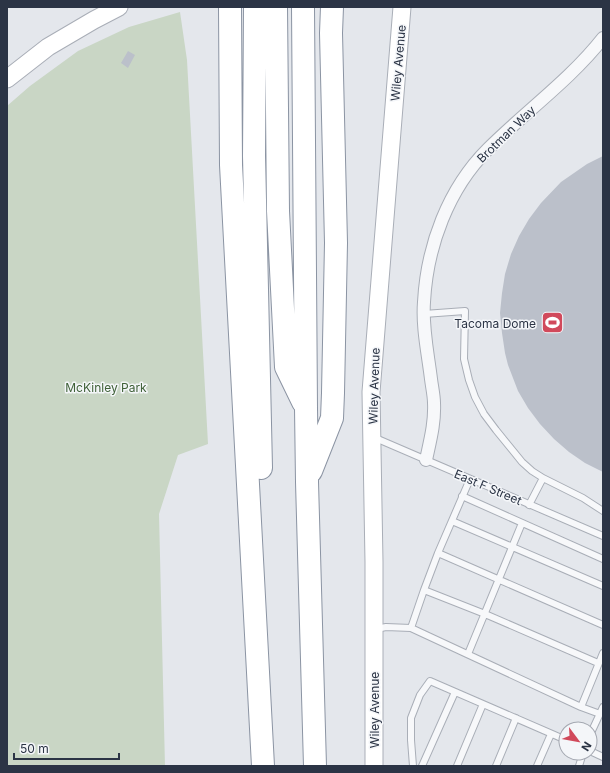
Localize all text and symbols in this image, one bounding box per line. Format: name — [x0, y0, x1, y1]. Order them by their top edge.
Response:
street label: Wiley Avenue — [387, 24, 409, 102]
street label: Brotman Way — [474, 102, 539, 166]
sports icon: Tacoma Dome — [539, 310, 565, 336]
place label: Tacoma Dome — [454, 316, 536, 331]
street label: Wiley Avenue — [365, 347, 383, 425]
park label: McKinley Park — [65, 380, 147, 395]
street label: East F Street — [452, 466, 524, 508]
street label: Wiley Avenue — [367, 672, 382, 748]
north arrow — [558, 721, 598, 761]
scale bar — [14, 735, 119, 761]
text: N — [578, 739, 595, 754]
text: 50 m — [20, 741, 49, 756]

